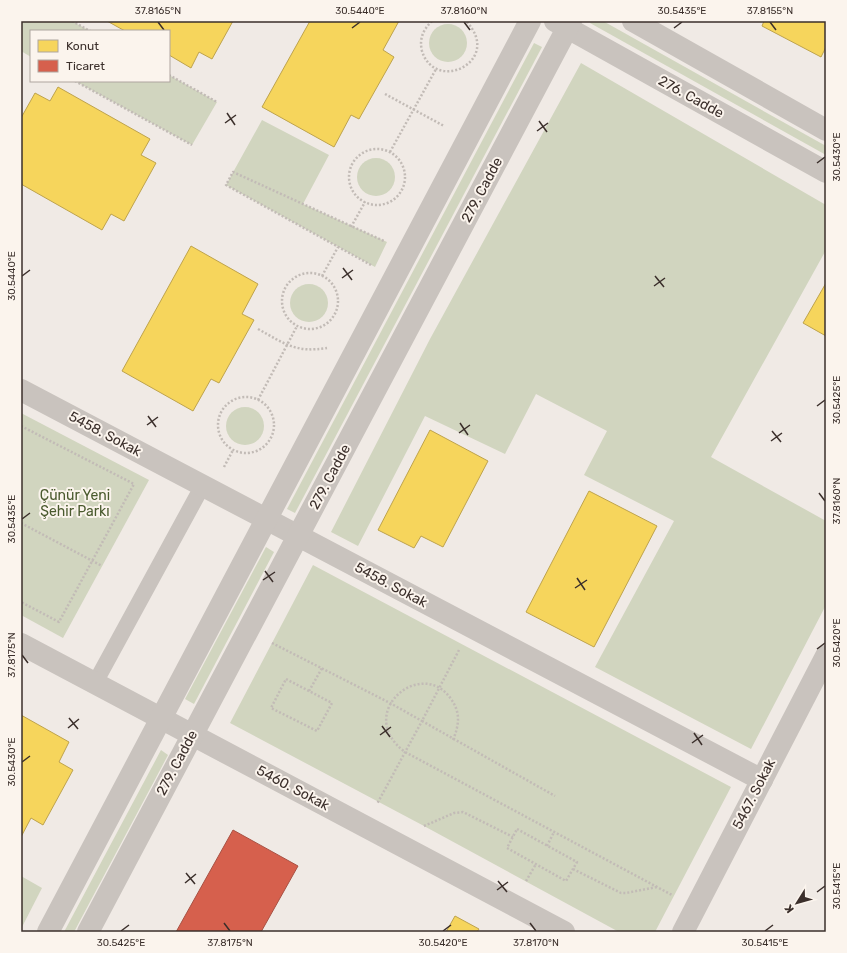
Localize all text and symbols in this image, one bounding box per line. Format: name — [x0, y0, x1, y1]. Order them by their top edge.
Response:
text: 37.8165°N — [135, 5, 181, 17]
text: 30.5440°E — [335, 5, 385, 17]
text: 37.8160°N — [441, 5, 487, 17]
text: 30.5435°E — [658, 5, 706, 17]
text: 37.8155°N — [747, 5, 793, 17]
legend — [30, 30, 170, 82]
text: Konut — [66, 39, 99, 53]
text: Ticaret — [66, 59, 105, 73]
street label: 276. Cadde — [655, 72, 727, 122]
text: 30.5430°E — [831, 132, 843, 182]
street label: 279. Cadde — [458, 154, 506, 225]
text: 30.5440°E — [6, 251, 18, 301]
text: 30.5425°E — [831, 376, 843, 424]
street label: 5458. Sokak — [66, 408, 145, 461]
street label: 279. Cadde — [306, 441, 354, 512]
text: 37.8160°N — [831, 478, 843, 524]
park label: Çünür Yeni Şehir Parkı — [40, 487, 110, 520]
text: 30.5435°E — [6, 495, 18, 543]
street label: 5458. Sokak — [352, 559, 431, 612]
text: 30.5420°E — [831, 618, 843, 668]
text: 37.8175°N — [6, 632, 18, 678]
street label: 279. Cadde — [153, 727, 201, 798]
text: 30.5430°E — [6, 737, 18, 787]
street label: 5467. Sokak — [729, 755, 779, 832]
street label: 5460. Sokak — [254, 762, 333, 815]
text: 30.5415°E — [831, 863, 843, 909]
north arrow — [777, 883, 817, 923]
text: K — [782, 901, 797, 916]
text: 30.5425°E — [97, 937, 145, 949]
text: 37.8175°N — [207, 937, 253, 949]
text: 30.5420°E — [418, 937, 468, 949]
text: 37.8170°N — [513, 937, 559, 949]
text: 30.5415°E — [742, 937, 788, 949]

